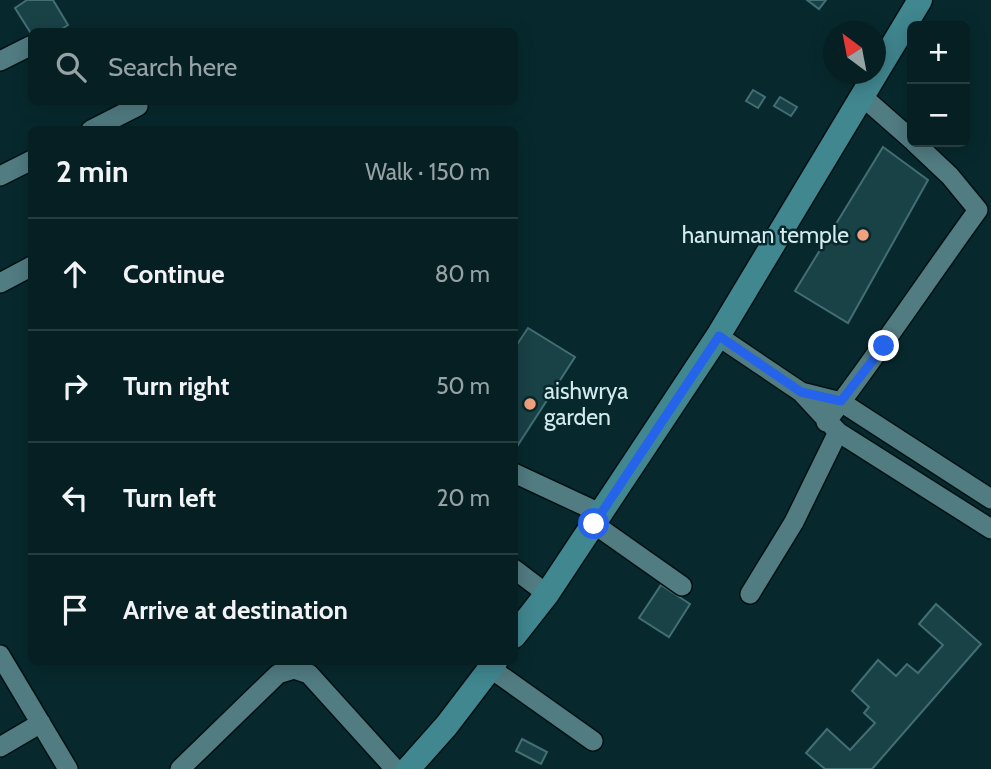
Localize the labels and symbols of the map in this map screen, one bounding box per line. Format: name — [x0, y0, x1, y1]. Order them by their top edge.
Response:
north arrow — [823, 21, 886, 84]
place label: hanuman temple — [682, 221, 849, 249]
marker: hanuman temple — [855, 227, 871, 243]
route end — [868, 330, 899, 361]
place label: aishwrya garden — [544, 377, 628, 431]
marker: aishwrya garden — [522, 396, 538, 412]
route start — [578, 508, 609, 539]

